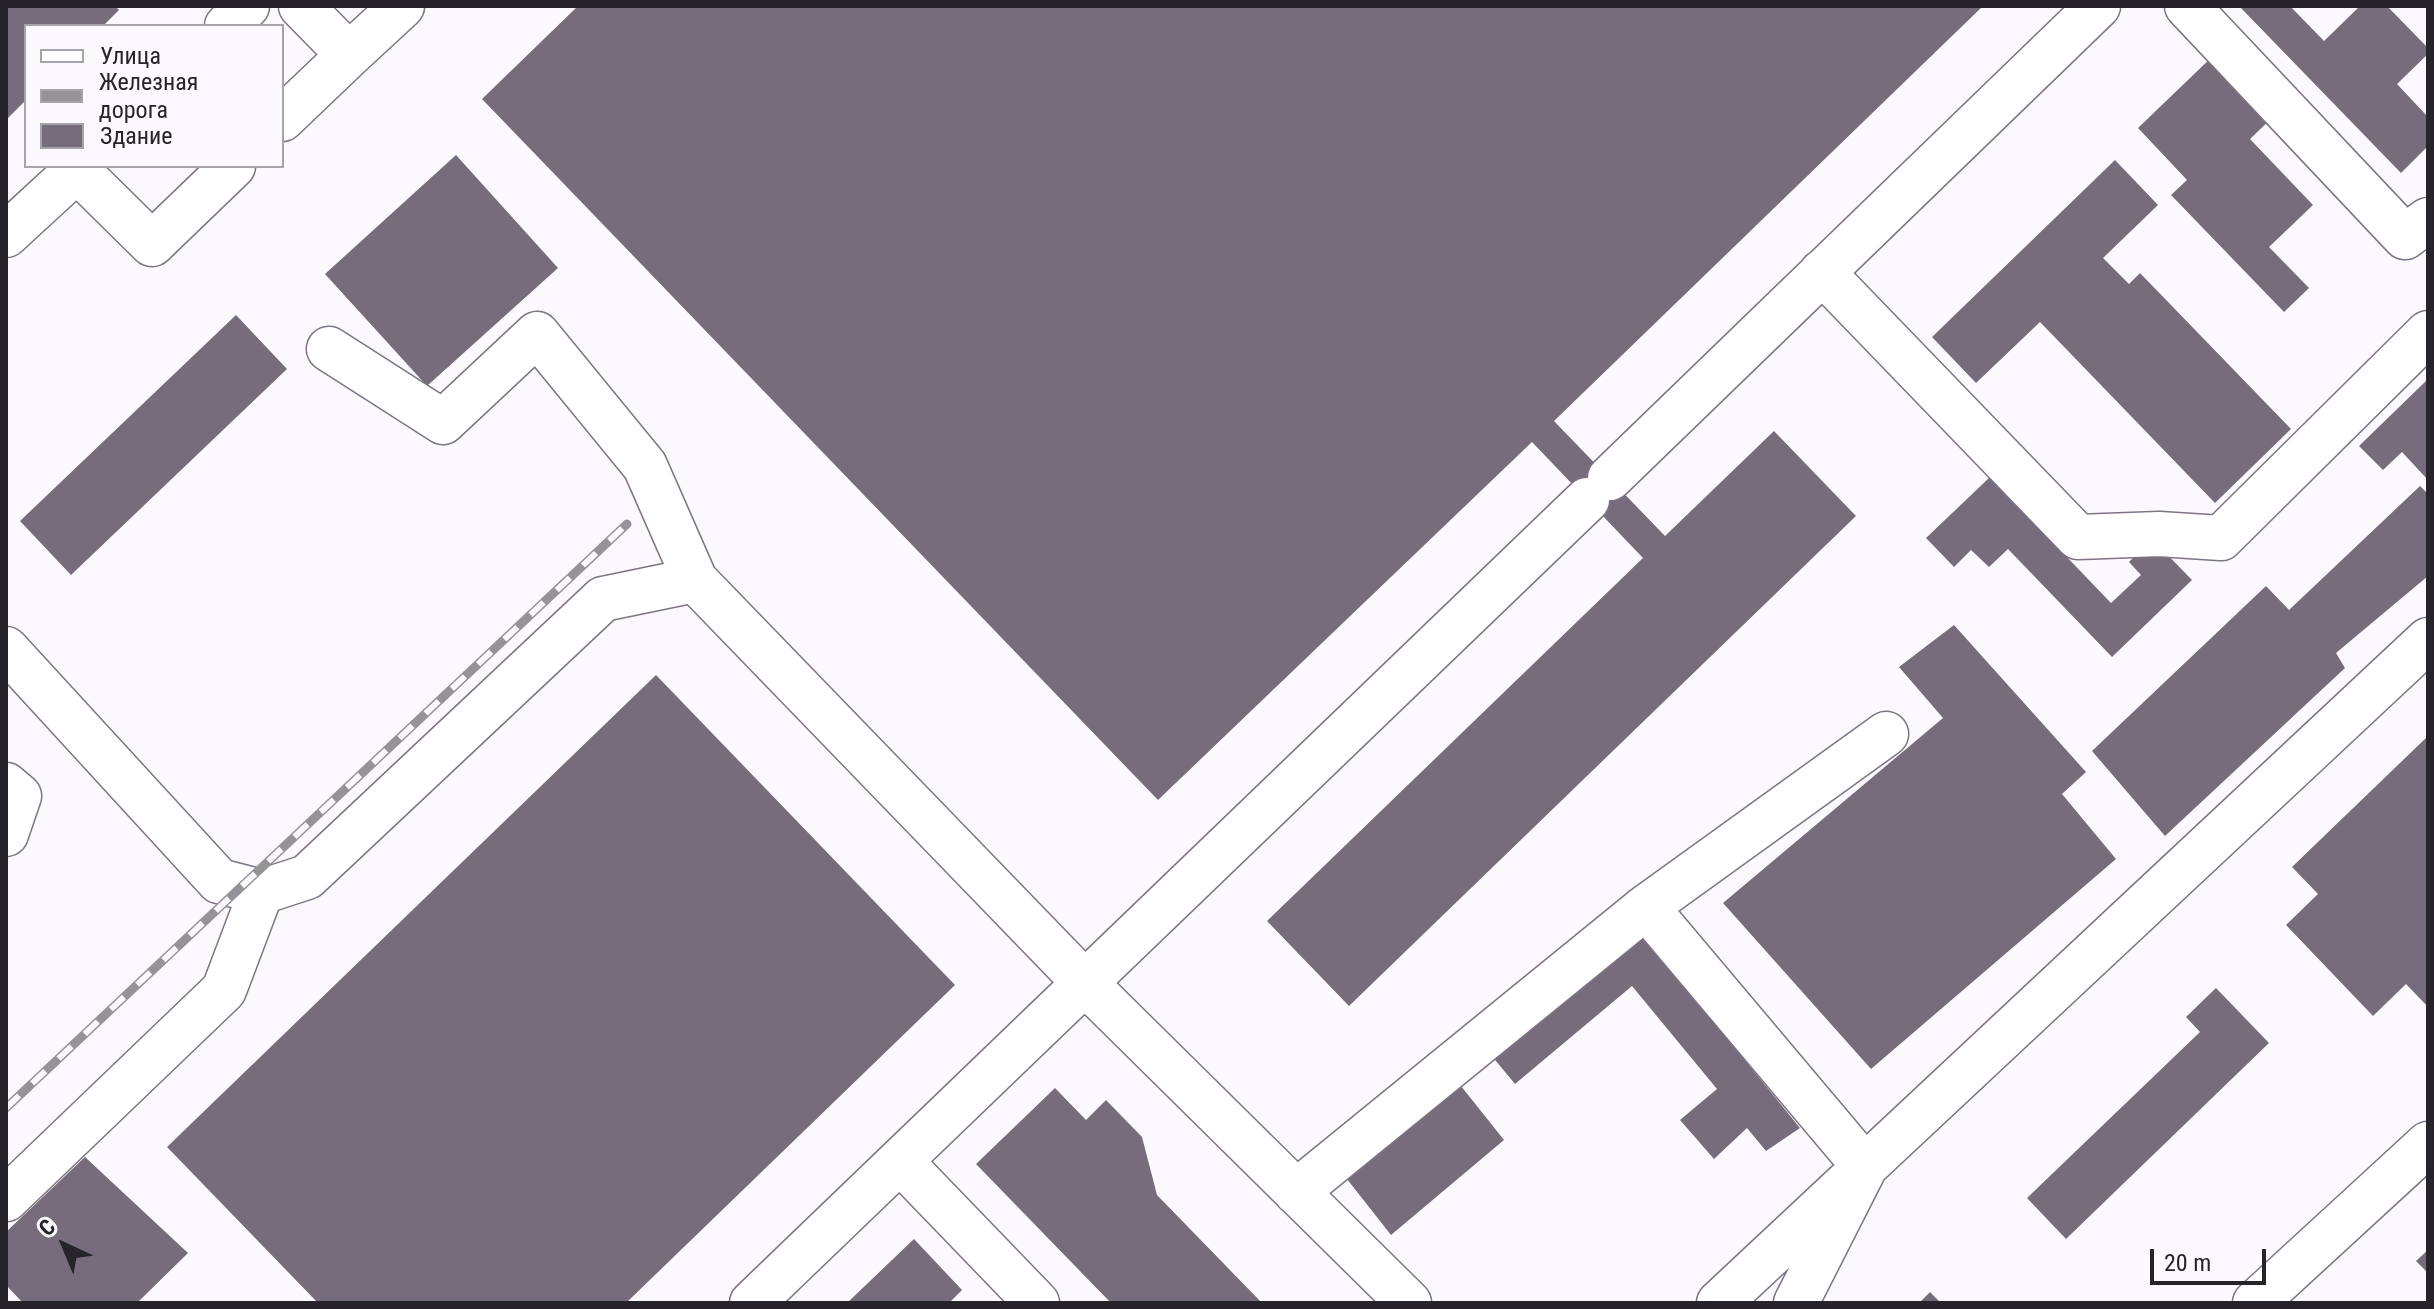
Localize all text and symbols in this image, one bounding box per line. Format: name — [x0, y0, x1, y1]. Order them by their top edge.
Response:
legend — [24, 24, 284, 168]
text: Улица — [100, 42, 161, 70]
text: Железная дорога — [99, 68, 198, 124]
text: Здание — [100, 122, 172, 150]
north arrow — [24, 1205, 104, 1285]
text: С — [34, 1214, 60, 1241]
scale bar — [2154, 1233, 2270, 1283]
text: 20 m — [2164, 1249, 2211, 1277]

